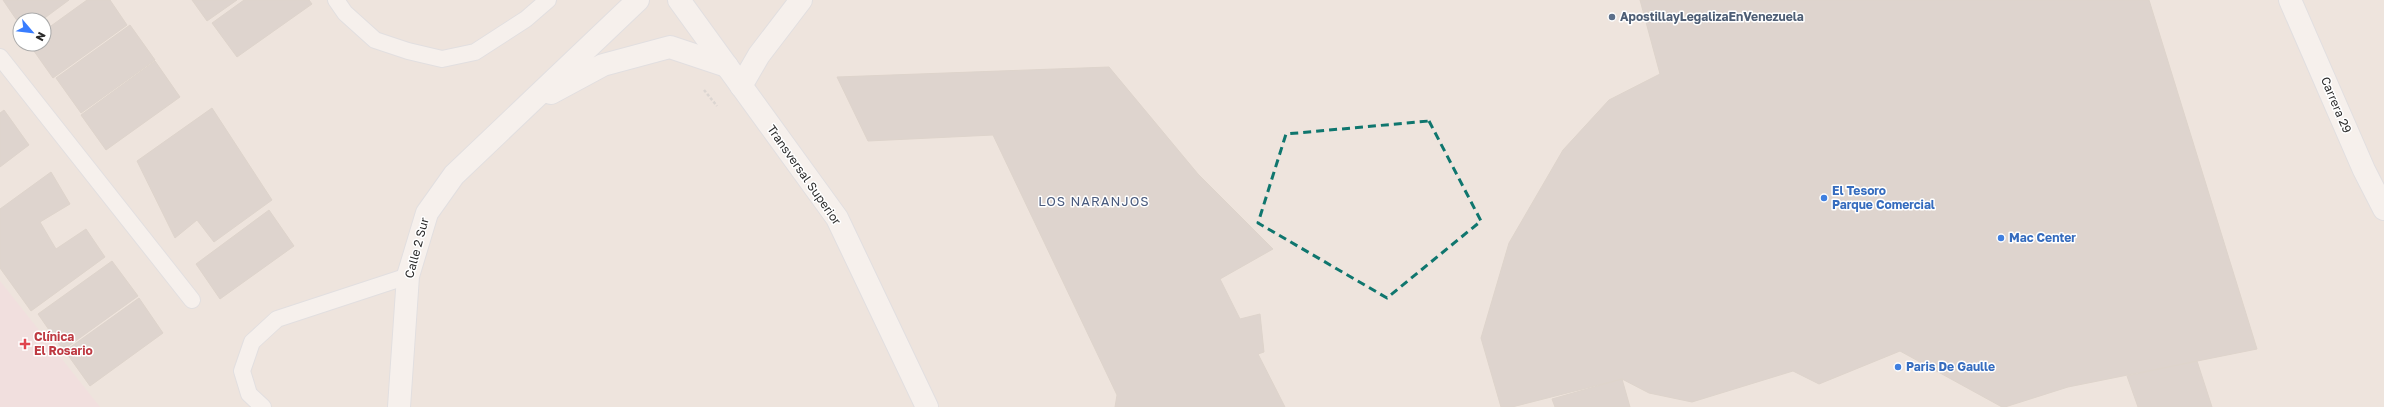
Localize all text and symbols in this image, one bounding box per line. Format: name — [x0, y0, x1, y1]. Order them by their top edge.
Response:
place label: ApostillayLegalizaEnVenezuela — [1620, 9, 1804, 24]
north arrow — [12, 12, 52, 52]
marker: ApostillayLegalizaEnVenezuela — [1607, 12, 1617, 22]
text: N — [34, 30, 49, 44]
street label: Carrera 29 — [2318, 74, 2355, 135]
street label: Transversal Superior — [764, 122, 845, 228]
place label: El Tesoro Parque Comercial — [1832, 183, 1935, 212]
district label: LOS NARANJOS — [1038, 193, 1150, 209]
marker: El Tesoro Parque Comercial — [1819, 193, 1829, 203]
street label: Calle 2 Sur — [401, 216, 432, 280]
place label: Mac Center — [2009, 230, 2076, 245]
marker: Mac Center — [1996, 233, 2006, 243]
place label: Clínica El Rosario — [34, 329, 93, 358]
marker: Clínica El Rosario — [19, 338, 31, 350]
place label: Paris De Gaulle — [1906, 359, 1995, 374]
marker: Paris De Gaulle — [1893, 362, 1903, 372]

